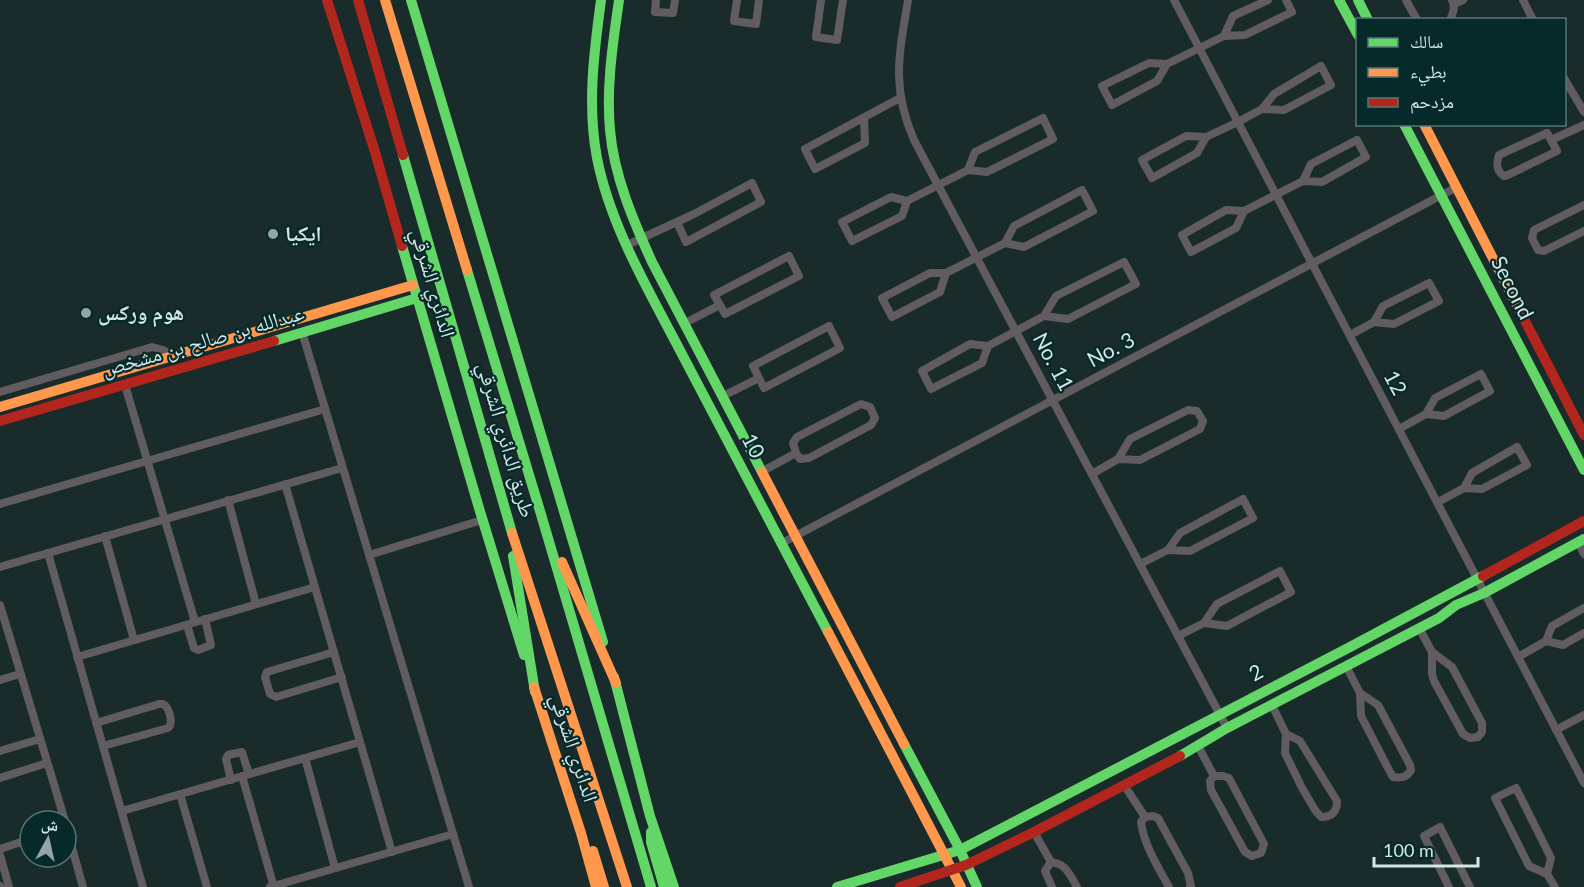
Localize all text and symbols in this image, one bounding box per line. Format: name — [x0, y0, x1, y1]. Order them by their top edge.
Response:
legend — [1356, 18, 1566, 126]
text: سالك — [1410, 30, 1443, 52]
text: بطيء — [1410, 60, 1447, 87]
text: مزدحم — [1410, 90, 1454, 114]
place label: ايكيا — [285, 220, 322, 246]
street label: الدائري الشرقي — [402, 225, 462, 341]
marker: ايكيا — [266, 227, 280, 241]
street label: Second — [1487, 252, 1540, 323]
place label: هوم وركس — [98, 299, 184, 327]
street label: عبدالله بن صالح بن مشخص — [99, 299, 308, 382]
marker: هوم وركس — [79, 306, 93, 320]
street label: No. 3 — [1082, 326, 1138, 371]
street label: No. 11 — [1029, 328, 1080, 395]
street label: طريق الدائري الشرقي — [468, 359, 542, 522]
street label: 12 — [1380, 366, 1413, 399]
street label: 10 — [738, 429, 771, 462]
street label: 2 — [1244, 658, 1267, 686]
street label: الدائري الشرقي — [541, 690, 605, 806]
north arrow — [18, 809, 78, 869]
text: ش — [40, 813, 60, 835]
scale bar — [1374, 830, 1478, 868]
text: 100 m — [1383, 839, 1434, 861]

